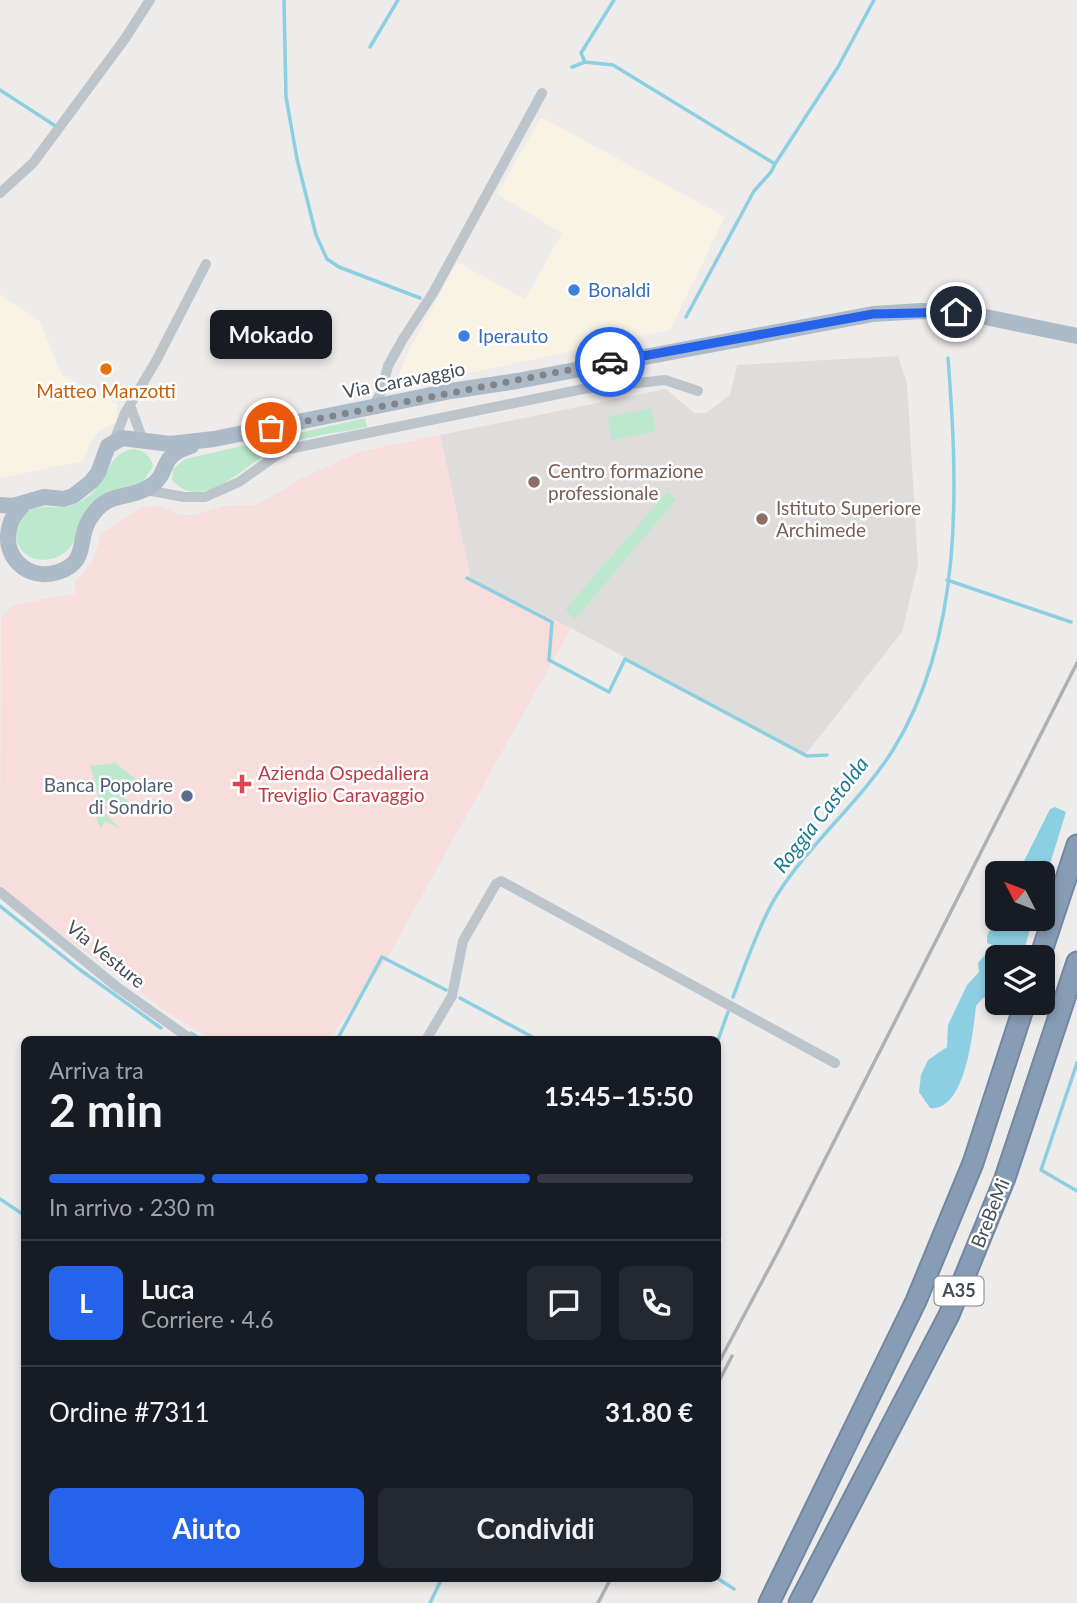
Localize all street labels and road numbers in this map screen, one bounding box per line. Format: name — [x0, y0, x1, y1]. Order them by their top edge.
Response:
street label: Via Caravaggio — [341, 356, 467, 403]
street label: Via Vesture — [62, 915, 150, 992]
street label: BreBeMi — [965, 1175, 1014, 1251]
road number: A35 — [934, 1276, 984, 1306]

